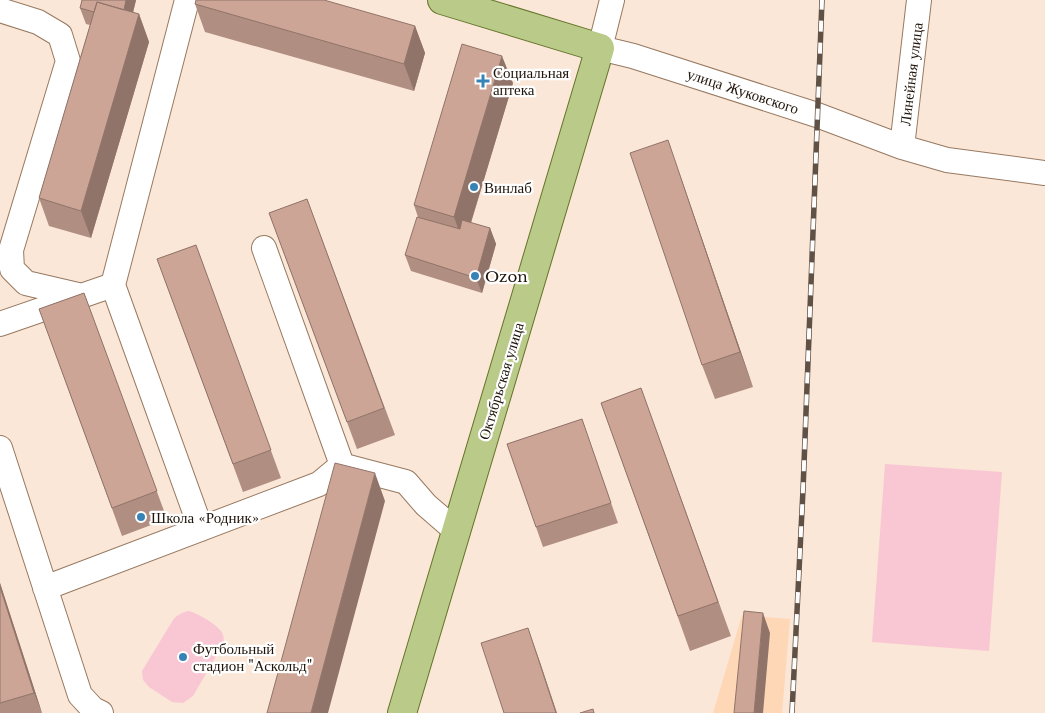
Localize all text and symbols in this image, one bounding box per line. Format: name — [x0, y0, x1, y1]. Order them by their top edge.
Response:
street label: Линейная улица — [895, 21, 927, 127]
place label: Социальная аптека — [493, 63, 569, 99]
street label: улица Жуковского — [685, 64, 801, 118]
marker: Социальная аптека — [477, 75, 489, 87]
place label: Винлаб — [484, 178, 532, 197]
marker: Винлаб — [468, 181, 480, 193]
place label: Ozon — [485, 267, 528, 286]
marker: Ozon — [469, 270, 481, 282]
street label: Октябрьская улица — [474, 320, 528, 442]
place label: Школа «Родник» — [151, 508, 259, 527]
marker: Школа «Родник» — [135, 511, 147, 523]
place label: Футбольный стадион "Аскольд" — [193, 639, 312, 675]
marker: Футбольный стадион "Аскольд" — [177, 651, 189, 663]

